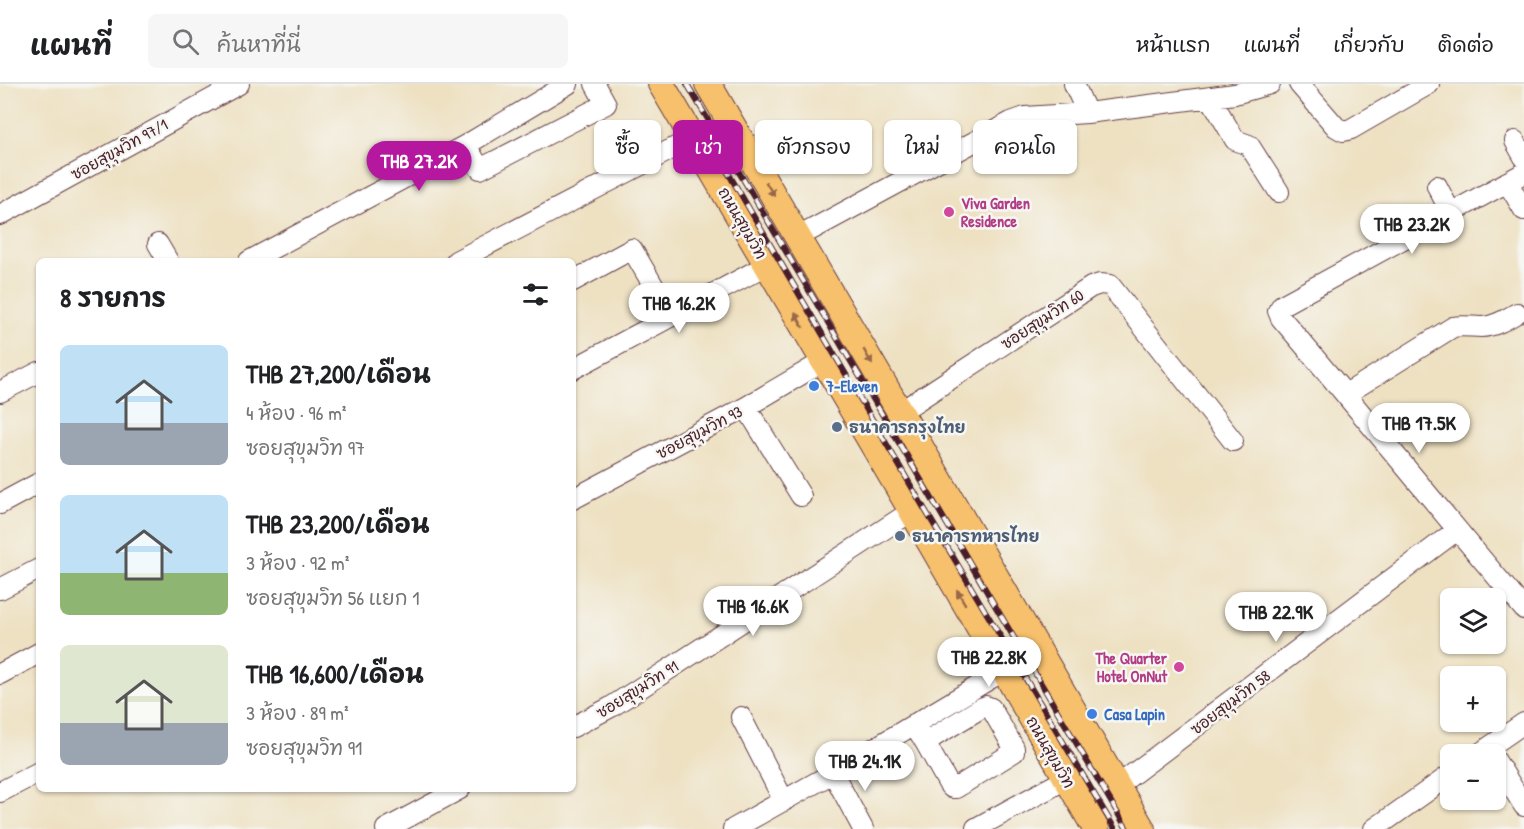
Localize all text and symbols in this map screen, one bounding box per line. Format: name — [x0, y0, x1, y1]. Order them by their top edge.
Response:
search box — [148, 14, 568, 68]
icon: search — [169, 25, 202, 58]
text: แผนที่ — [30, 26, 112, 64]
text: ค้นหาที่นี่ — [217, 29, 301, 59]
text: หน้าแรก — [1136, 30, 1211, 59]
text: แผนที่ — [1244, 30, 1300, 59]
text: เกี่ยวกับ — [1333, 30, 1405, 59]
text: ติดต่อ — [1438, 30, 1494, 59]
street label: ซอยสุขุมวิท 97/1 — [67, 113, 173, 187]
chip: ซื้อ — [594, 120, 661, 174]
chip: เช่า — [673, 120, 743, 174]
chip: ตัวกรอง — [755, 120, 872, 174]
chip: ใหม่ — [884, 120, 961, 174]
chip: คอนโด — [973, 120, 1077, 174]
pin: THB 27.2K — [350, 141, 488, 192]
text: THB 27.2K — [381, 147, 457, 174]
one-way arrow — [765, 181, 775, 198]
street label: ถนนสุขุมวิท — [712, 183, 773, 264]
place label: Viva Garden Residence — [961, 192, 1030, 232]
pin: THB 23.2K — [1343, 204, 1481, 255]
marker: Viva Garden Residence — [942, 205, 956, 219]
text: THB 23.2K — [1374, 210, 1450, 237]
icon: filters — [519, 278, 552, 311]
text: 8 รายการ — [60, 280, 166, 315]
pin: THB 16.2K — [610, 283, 748, 334]
street label: ซอยสุขุมวิท 60 — [996, 284, 1089, 356]
text: THB 16.2K — [643, 289, 715, 316]
one-way arrow — [794, 311, 804, 328]
one-way arrow — [863, 349, 874, 365]
text: THB 27,200/เดือน — [246, 356, 431, 391]
icon: home — [108, 369, 180, 441]
place label: 7-Eleven — [825, 375, 878, 397]
marker: 7-Eleven — [807, 379, 821, 393]
text: 4 ห้อง · 96 m² — [246, 399, 346, 426]
street label: ซอยสุขุมวิท 93 — [652, 400, 747, 466]
pin: THB 17.5K — [1350, 403, 1488, 454]
text: THB 17.5K — [1382, 409, 1456, 436]
place label: ธนาคารกรุงไทย — [849, 416, 966, 440]
marker: ธนาคารกรุงไทย — [830, 420, 844, 434]
text: ซอยสุขุมวิท 97 — [246, 434, 365, 461]
text: THB 23,200/เดือน — [246, 506, 430, 541]
icon: home — [108, 519, 180, 591]
place label: ธนาคารทหารไทย — [912, 525, 1039, 547]
marker: ธนาคารทหารไทย — [893, 529, 907, 543]
text: 3 ห้อง · 92 m² — [246, 549, 349, 576]
text: ซอยสุขุมวิท 56 แยก 1 — [246, 584, 419, 611]
pin: THB 16.6K — [684, 586, 822, 637]
one-way arrow — [956, 588, 966, 605]
map controls — [1440, 588, 1506, 810]
button: layers — [1440, 588, 1506, 654]
text: THB 16.6K — [717, 592, 789, 619]
pin: THB 22.9K — [1207, 592, 1345, 643]
text: THB 22.9K — [1239, 598, 1313, 625]
pin: THB 22.8K — [920, 637, 1058, 688]
text: THB 22.8K — [951, 643, 1027, 670]
place label: The Quarter Hotel OnNut — [1094, 647, 1168, 687]
street label: ซอยสุขุมวิท 91 — [592, 655, 684, 725]
text: THB 16,600/เดือน — [246, 656, 424, 691]
marker: The Quarter Hotel OnNut — [1172, 660, 1186, 674]
street label: ซอยสุขุมวิท 58 — [1185, 665, 1276, 741]
button: + — [1440, 666, 1506, 732]
icon: home — [108, 669, 180, 741]
text: 3 ห้อง · 89 m² — [246, 699, 349, 726]
place label: Casa Lapin — [1104, 703, 1165, 726]
marker: Casa Lapin — [1085, 707, 1099, 721]
street label: ถนนสุขุมวิท — [1020, 712, 1081, 793]
text: ซอยสุขุมวิท 91 — [246, 734, 362, 761]
pin: THB 24.1K — [796, 741, 934, 792]
button: − — [1440, 744, 1506, 810]
text: THB 24.1K — [829, 747, 901, 774]

